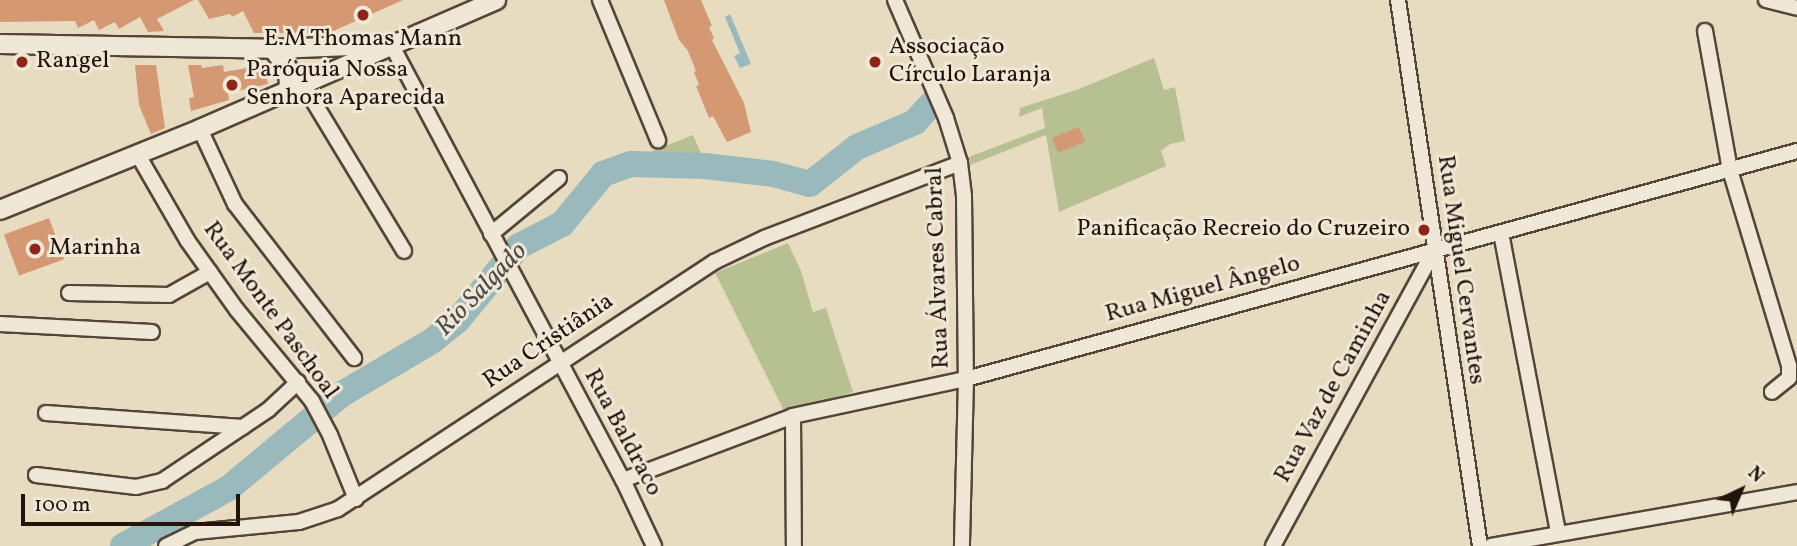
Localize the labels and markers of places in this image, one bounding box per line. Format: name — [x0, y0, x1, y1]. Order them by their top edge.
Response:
marker: E.M Thomas Mann — [355, 7, 371, 23]
place label: E.M Thomas Mann — [263, 26, 463, 54]
place label: Associação Círculo Laranja — [889, 34, 1051, 90]
place label: Rangel — [36, 48, 110, 76]
marker: Rangel — [14, 54, 30, 70]
marker: Associação Círculo Laranja — [867, 54, 883, 70]
place label: Paróquia Nossa Senhora Aparecida — [246, 57, 445, 113]
marker: Paróquia Nossa Senhora Aparecida — [224, 77, 240, 93]
place label: Panificação Recreio do Cruzeiro — [1076, 216, 1410, 244]
marker: Panificação Recreio do Cruzeiro — [1416, 222, 1432, 238]
place label: Marinha — [49, 235, 141, 263]
marker: Marinha — [27, 241, 43, 257]

